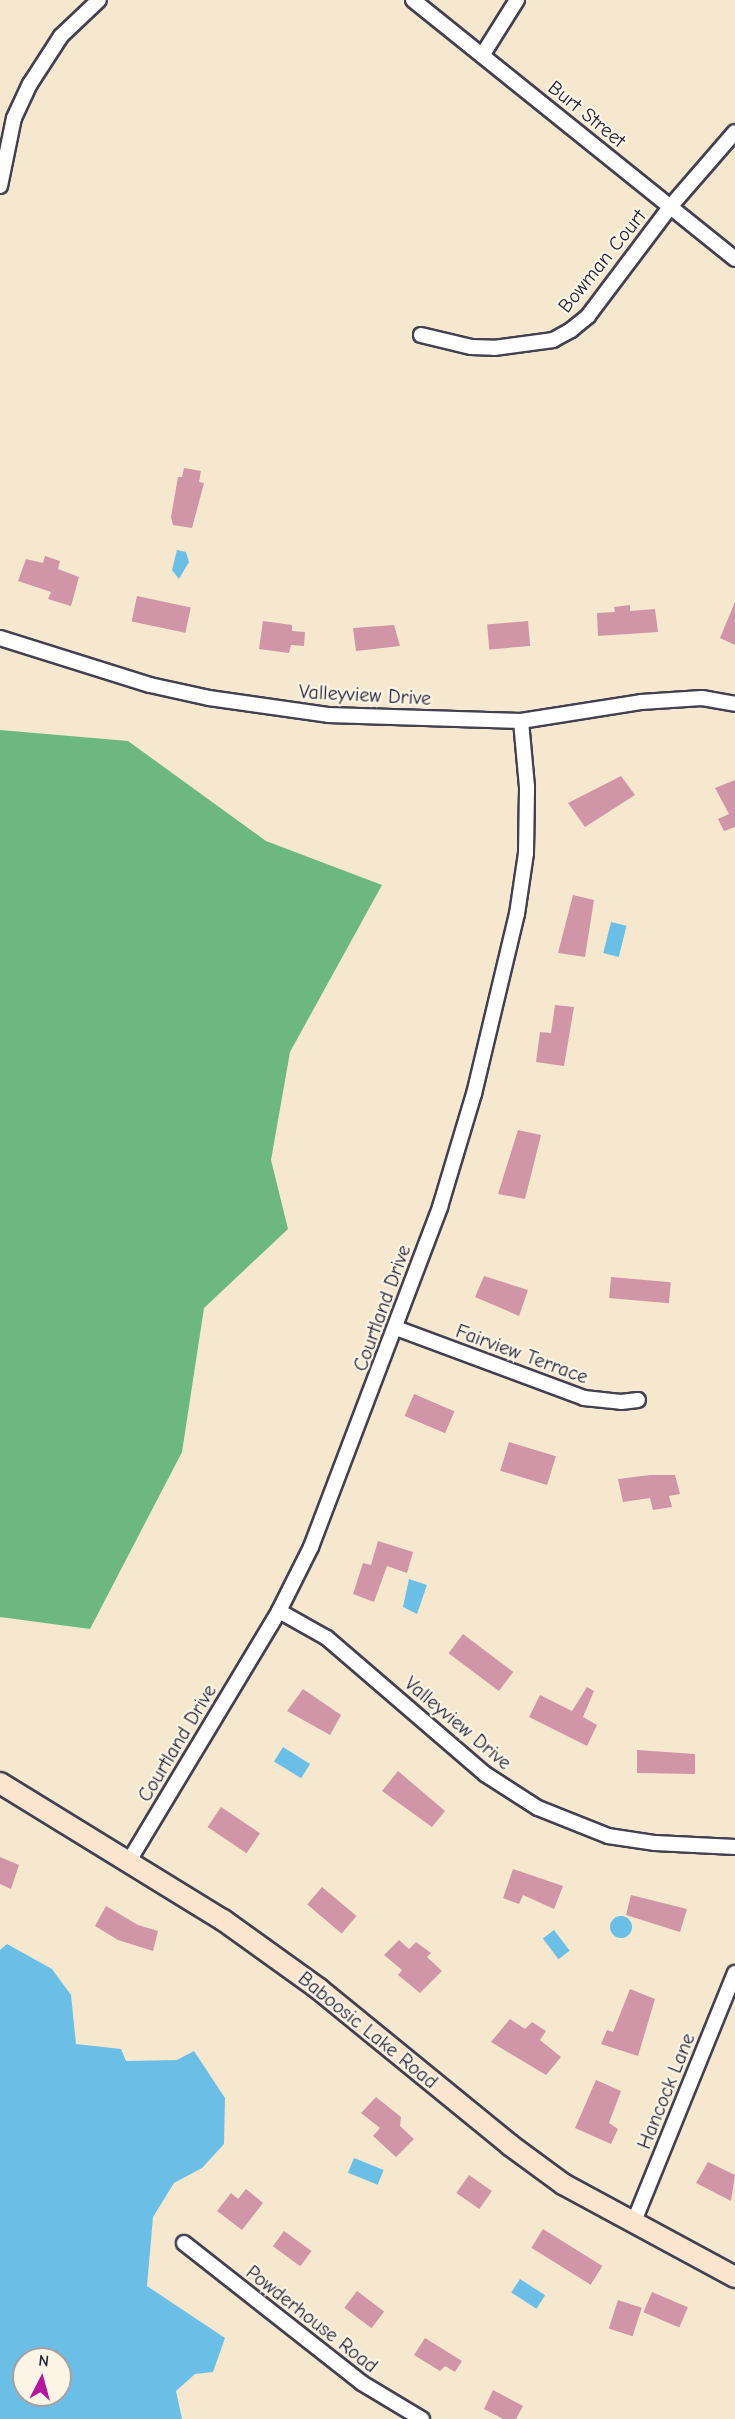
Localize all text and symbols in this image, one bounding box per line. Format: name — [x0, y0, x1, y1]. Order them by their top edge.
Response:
street label: Burt Street — [543, 75, 631, 153]
street label: Bowman Court — [553, 204, 651, 318]
street label: Valleyview Drive — [298, 680, 432, 710]
street label: Courtland Drive — [348, 1241, 416, 1375]
street label: Fairview Terrace — [453, 1319, 591, 1389]
street label: Valleyview Drive — [400, 1671, 516, 1775]
street label: Courtland Drive — [133, 1680, 221, 1806]
street label: Baboosic Lake Road — [293, 1966, 443, 2094]
street label: Hancock Lane — [632, 2029, 700, 2153]
street label: Powderhouse Road — [241, 2260, 383, 2378]
north arrow — [12, 2347, 72, 2407]
text: N — [38, 2352, 50, 2371]

